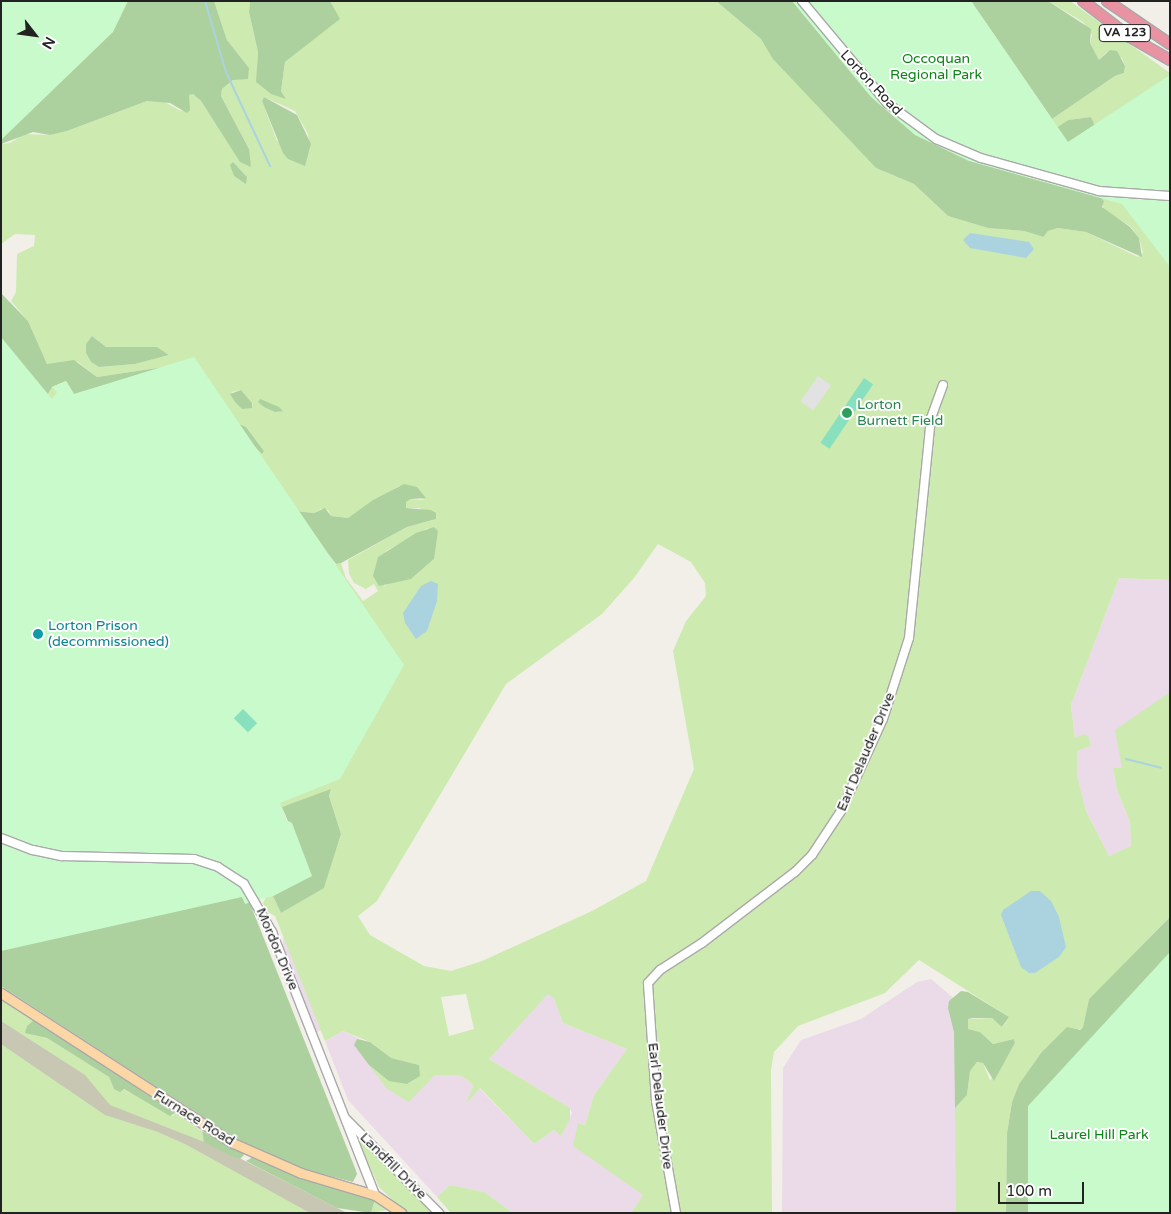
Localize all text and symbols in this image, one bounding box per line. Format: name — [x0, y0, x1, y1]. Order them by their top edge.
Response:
north arrow — [10, 10, 60, 60]
road number: VA 123 — [1099, 23, 1151, 42]
text: N — [38, 34, 59, 52]
street label: Lorton Road — [837, 47, 905, 119]
park label: Occoquan Regional Park — [890, 51, 982, 84]
place label: Lorton Burnett Field — [857, 397, 943, 430]
marker: Lorton Burnett Field — [841, 407, 853, 419]
place label: Lorton Prison (decommissioned) — [48, 618, 169, 650]
marker: Lorton Prison (decommissioned) — [32, 628, 44, 640]
street label: Earl Delauder Drive — [833, 690, 899, 814]
street label: Mordor Drive — [252, 905, 302, 993]
street label: Earl Delauder Drive — [644, 1042, 676, 1170]
street label: Furnace Road — [150, 1086, 238, 1150]
park label: Laurel Hill Park — [1049, 1127, 1149, 1143]
street label: Landfill Drive — [356, 1129, 430, 1203]
scale bar — [1001, 1172, 1087, 1204]
text: 100 m — [1006, 1182, 1052, 1200]

